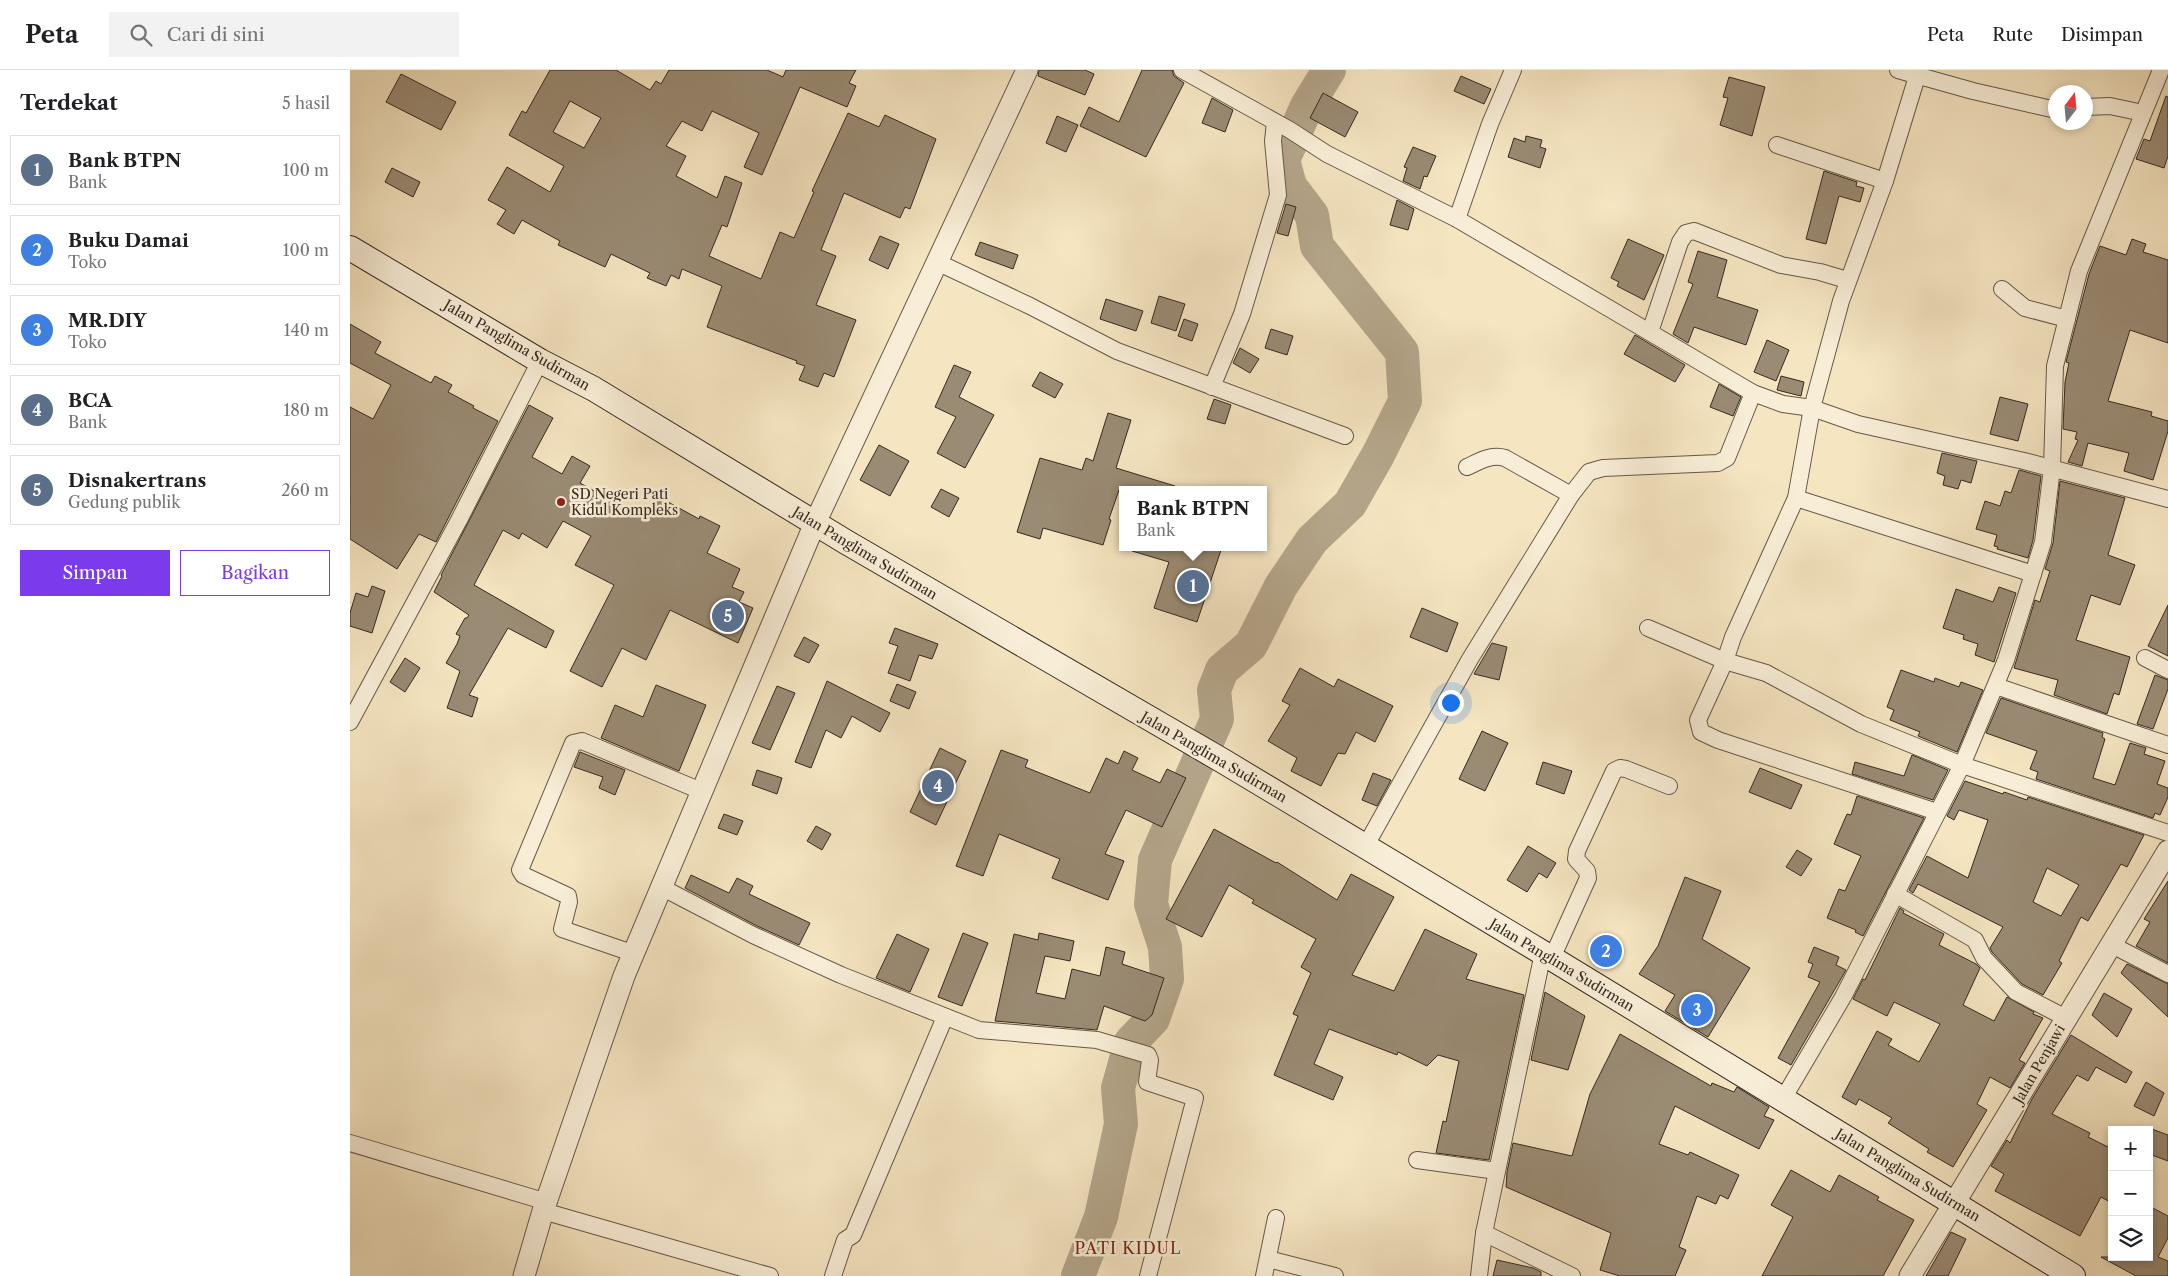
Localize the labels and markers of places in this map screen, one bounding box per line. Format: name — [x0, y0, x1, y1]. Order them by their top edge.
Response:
place label: SD Negeri Pati Kidul Kompleks — [571, 485, 678, 519]
marker: SD Negeri Pati Kidul Kompleks — [555, 496, 567, 508]
pin: 1 — [1177, 567, 1209, 605]
pin: 5 — [712, 597, 744, 635]
pin: 4 — [922, 767, 954, 805]
pin: 2 — [1590, 932, 1622, 970]
pin: 3 — [1681, 991, 1713, 1029]

